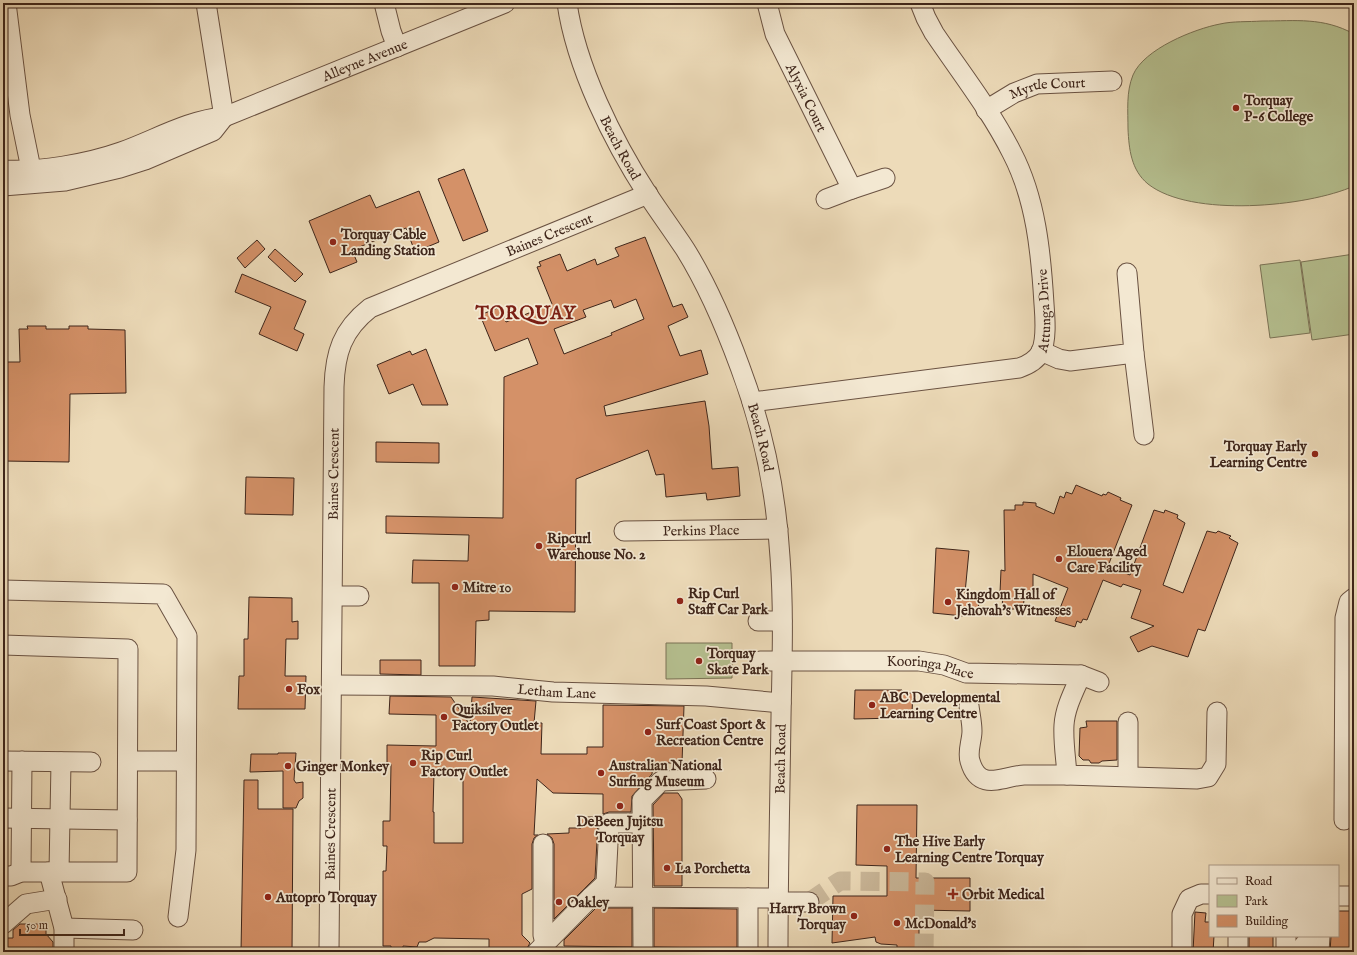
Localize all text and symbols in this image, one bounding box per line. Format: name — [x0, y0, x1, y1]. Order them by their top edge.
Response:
street label: Alleyne Avenue — [319, 35, 411, 87]
street label: Alyxia Court — [781, 60, 830, 136]
street label: Myrtle Court — [1007, 74, 1086, 104]
place label: Torquay P-6 College — [1243, 92, 1314, 126]
marker: Torquay P-6 College — [1231, 103, 1241, 113]
street label: Beach Road — [595, 113, 645, 184]
street label: Baines Crescent — [504, 210, 596, 261]
place label: Torquay Cable Landing Station — [340, 226, 436, 260]
marker: Torquay Cable Landing Station — [328, 237, 338, 247]
street label: Attunga Drive — [1033, 268, 1055, 356]
district label: TORQUAY — [474, 303, 577, 326]
street label: Beach Road — [743, 401, 777, 474]
street label: Baines Crescent — [325, 428, 344, 520]
place label: Torquay Early Learning Centre — [1210, 438, 1308, 472]
marker: Torquay Early Learning Centre — [1310, 449, 1320, 459]
street label: Perkins Place — [663, 521, 740, 540]
place label: Ripcurl Warehouse No. 2 — [546, 530, 646, 564]
marker: Ripcurl Warehouse No. 2 — [534, 541, 544, 551]
place label: Elouera Aged Care Facility — [1067, 543, 1147, 577]
marker: Elouera Aged Care Facility — [1054, 554, 1064, 564]
place label: Mitre 10 — [463, 579, 511, 597]
marker: Mitre 10 — [450, 582, 460, 592]
place label: Rip Curl Staff Car Park — [688, 585, 769, 619]
place label: Kingdom Hall of Jehovah's Witnesses — [954, 586, 1071, 620]
marker: Rip Curl Staff Car Park — [675, 596, 685, 606]
marker: Kingdom Hall of Jehovah's Witnesses — [943, 597, 953, 607]
place label: Torquay Skate Park — [706, 645, 769, 679]
street label: Kooringa Place — [887, 653, 974, 683]
marker: Torquay Skate Park — [694, 656, 704, 666]
street label: Letham Lane — [517, 680, 597, 703]
place label: Fox — [297, 681, 320, 699]
marker: Fox — [284, 684, 294, 694]
place label: ABC Developmental Learning Centre — [879, 689, 1001, 723]
marker: ABC Developmental Learning Centre — [867, 700, 877, 710]
place label: Quiksilver Factory Outlet — [452, 701, 539, 735]
marker: Quiksilver Factory Outlet — [439, 712, 449, 722]
place label: Surf Coast Sport & Recreation Centre — [656, 716, 766, 750]
street label: Beach Road — [771, 723, 791, 794]
marker: Surf Coast Sport & Recreation Centre — [643, 727, 653, 737]
place label: Rip Curl Factory Outlet — [421, 747, 508, 781]
place label: Australian National Surfing Museum — [608, 757, 723, 791]
place label: Ginger Monkey — [296, 758, 390, 776]
marker: Rip Curl Factory Outlet — [408, 758, 418, 768]
marker: Ginger Monkey — [283, 761, 293, 771]
marker: Australian National Surfing Museum — [596, 768, 606, 778]
street label: Baines Crescent — [322, 788, 340, 880]
marker: DeBeen Jujitsu Torquay — [615, 801, 625, 811]
place label: DeBeen Jujitsu Torquay — [577, 813, 664, 847]
place label: The Hive Early Learning Centre Torquay — [894, 833, 1045, 867]
marker: The Hive Early Learning Centre Torquay — [882, 844, 892, 854]
place label: La Porchetta — [675, 860, 751, 878]
marker: La Porchetta — [662, 863, 672, 873]
legend — [1209, 865, 1339, 937]
text: Road — [1245, 874, 1273, 889]
place label: Orbit Medical — [962, 886, 1045, 904]
marker: Orbit Medical — [947, 888, 959, 900]
place label: Autopro Torquay — [275, 889, 378, 907]
marker: Autopro Torquay — [263, 892, 273, 902]
place label: Oakley — [567, 894, 610, 912]
text: Park — [1245, 894, 1268, 909]
marker: Oakley — [554, 897, 564, 907]
place label: Harry Brown Torquay — [769, 900, 847, 934]
scale bar — [20, 911, 124, 937]
marker: Harry Brown Torquay — [849, 911, 859, 921]
text: Building — [1245, 914, 1289, 929]
place label: McDonald's — [905, 915, 976, 933]
text: 50 m — [26, 918, 48, 933]
marker: McDonald's — [892, 918, 902, 928]

